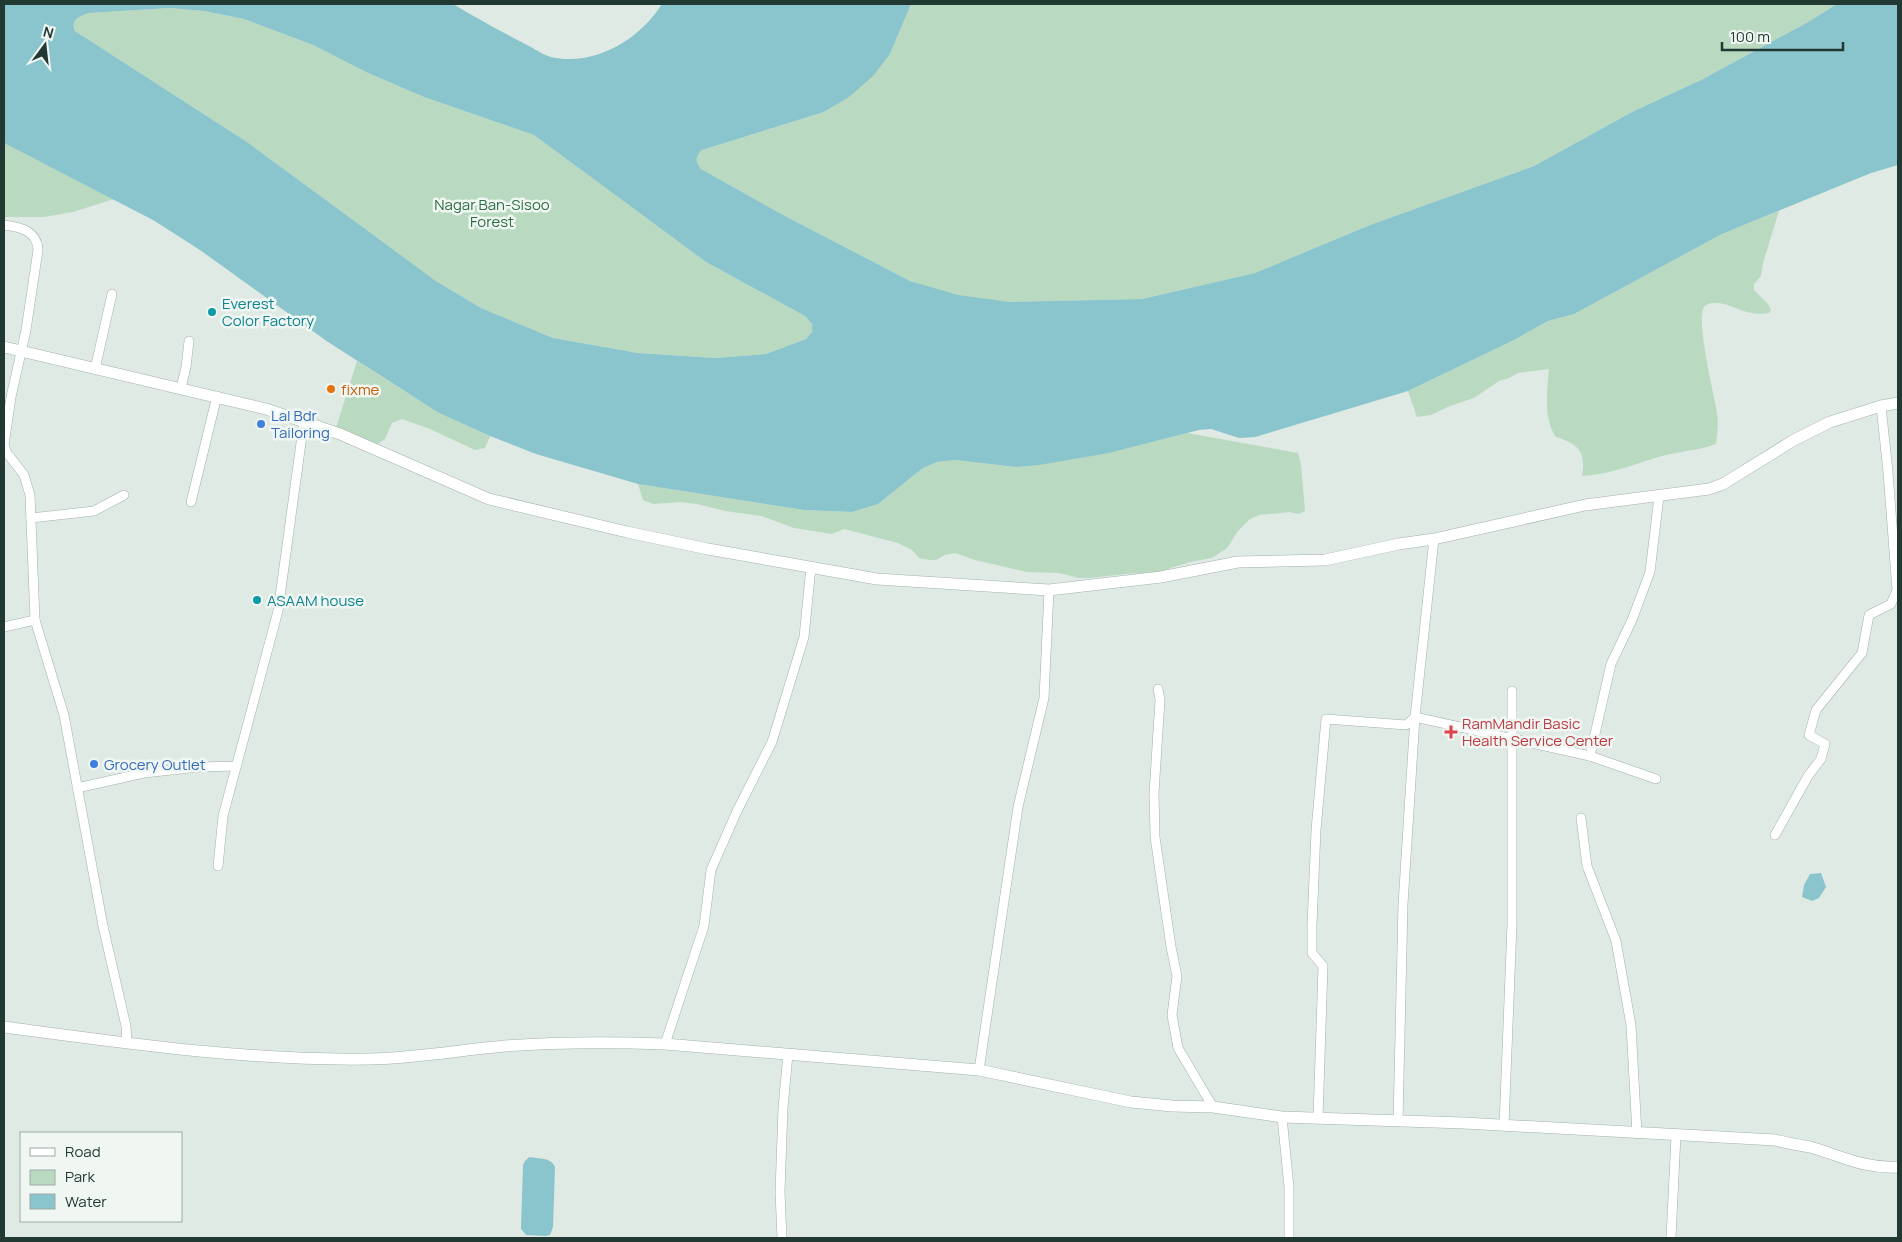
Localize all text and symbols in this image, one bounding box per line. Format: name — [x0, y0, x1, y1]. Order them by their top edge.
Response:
north arrow — [20, 20, 70, 70]
scale bar — [1722, 20, 1843, 52]
text: N — [41, 21, 56, 42]
text: 100 m — [1730, 26, 1770, 47]
park label: Nagar Ban-Sisoo Forest — [434, 194, 550, 232]
place label: Everest Color Factory — [222, 293, 314, 331]
marker: Everest Color Factory — [206, 306, 218, 318]
place label: fixme — [341, 379, 380, 400]
marker: fixme — [325, 383, 337, 395]
place label: Lal Bdr Tailoring — [271, 405, 330, 443]
marker: Lal Bdr Tailoring — [255, 418, 267, 430]
place label: ASAAM house — [267, 590, 364, 611]
marker: ASAAM house — [251, 594, 263, 606]
place label: RamMandir Basic Health Service Center — [1462, 713, 1614, 751]
marker: RamMandir Basic Health Service Center — [1444, 725, 1458, 739]
place label: Grocery Outlet — [104, 754, 206, 775]
marker: Grocery Outlet — [88, 758, 100, 770]
legend — [20, 1132, 182, 1222]
text: Road — [65, 1141, 101, 1162]
text: Park — [65, 1166, 95, 1187]
text: Water — [65, 1191, 107, 1212]

